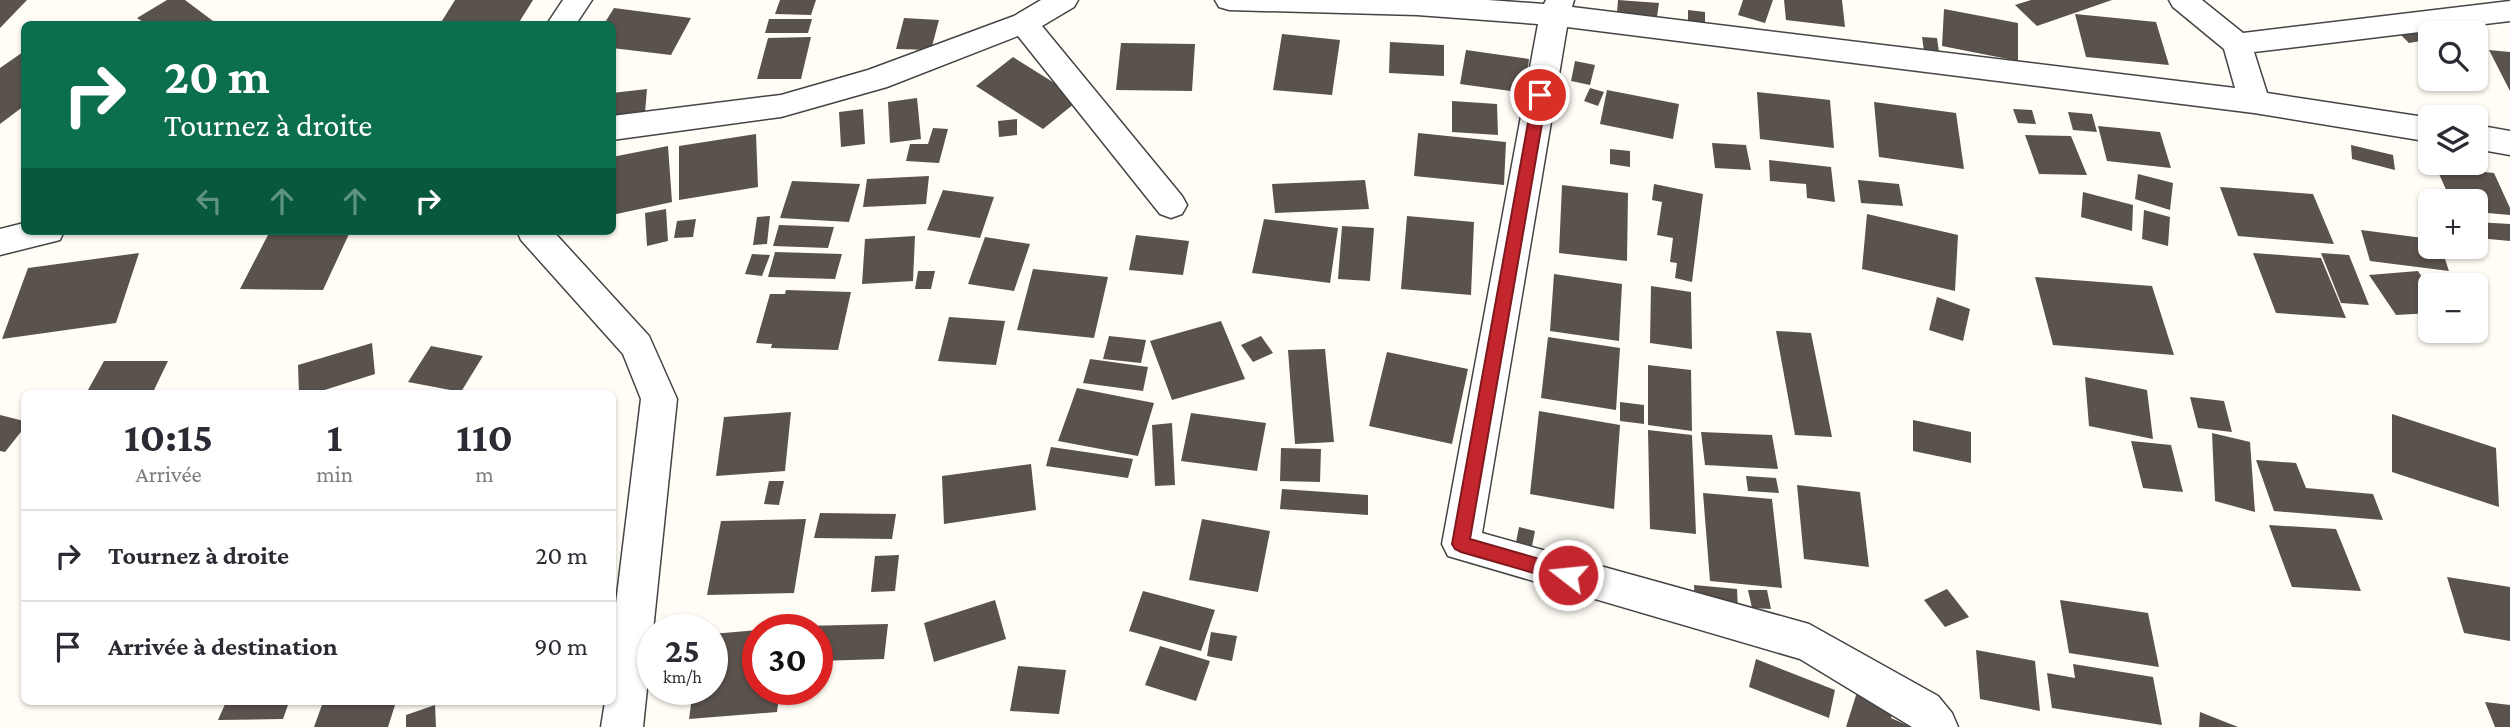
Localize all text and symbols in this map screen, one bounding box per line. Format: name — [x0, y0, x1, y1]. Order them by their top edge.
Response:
map controls — [2418, 21, 2488, 343]
button: search — [2418, 21, 2488, 91]
icon: right — [49, 49, 140, 140]
text: 20 m — [164, 49, 270, 104]
pin — [1510, 65, 1570, 125]
icon: arrive — [1521, 76, 1559, 114]
button: layers — [2418, 105, 2488, 175]
text: Tournez à droite — [164, 107, 372, 143]
icon: left — [190, 182, 228, 220]
icon: ahead — [263, 182, 301, 220]
icon: ahead — [336, 182, 374, 220]
icon: right — [409, 182, 447, 220]
button: + — [2418, 189, 2488, 259]
button: − — [2418, 273, 2488, 343]
text: 10:15 — [124, 413, 213, 460]
text: 1 — [327, 413, 342, 460]
text: 110 — [456, 413, 513, 460]
text: Arrivée — [136, 461, 202, 487]
text: min — [316, 461, 353, 487]
text: m — [475, 461, 494, 487]
icon: right — [49, 537, 87, 575]
position arrow — [1531, 538, 1605, 612]
text: Tournez à droite — [108, 541, 289, 570]
text: 20 m — [535, 541, 588, 570]
speed limit sign: 30 — [742, 614, 833, 705]
icon: arrive — [49, 628, 87, 666]
text: 25 — [665, 631, 700, 670]
text: Arrivée à destination — [108, 632, 338, 661]
text: 90 m — [534, 632, 588, 661]
text: km/h — [663, 667, 702, 687]

